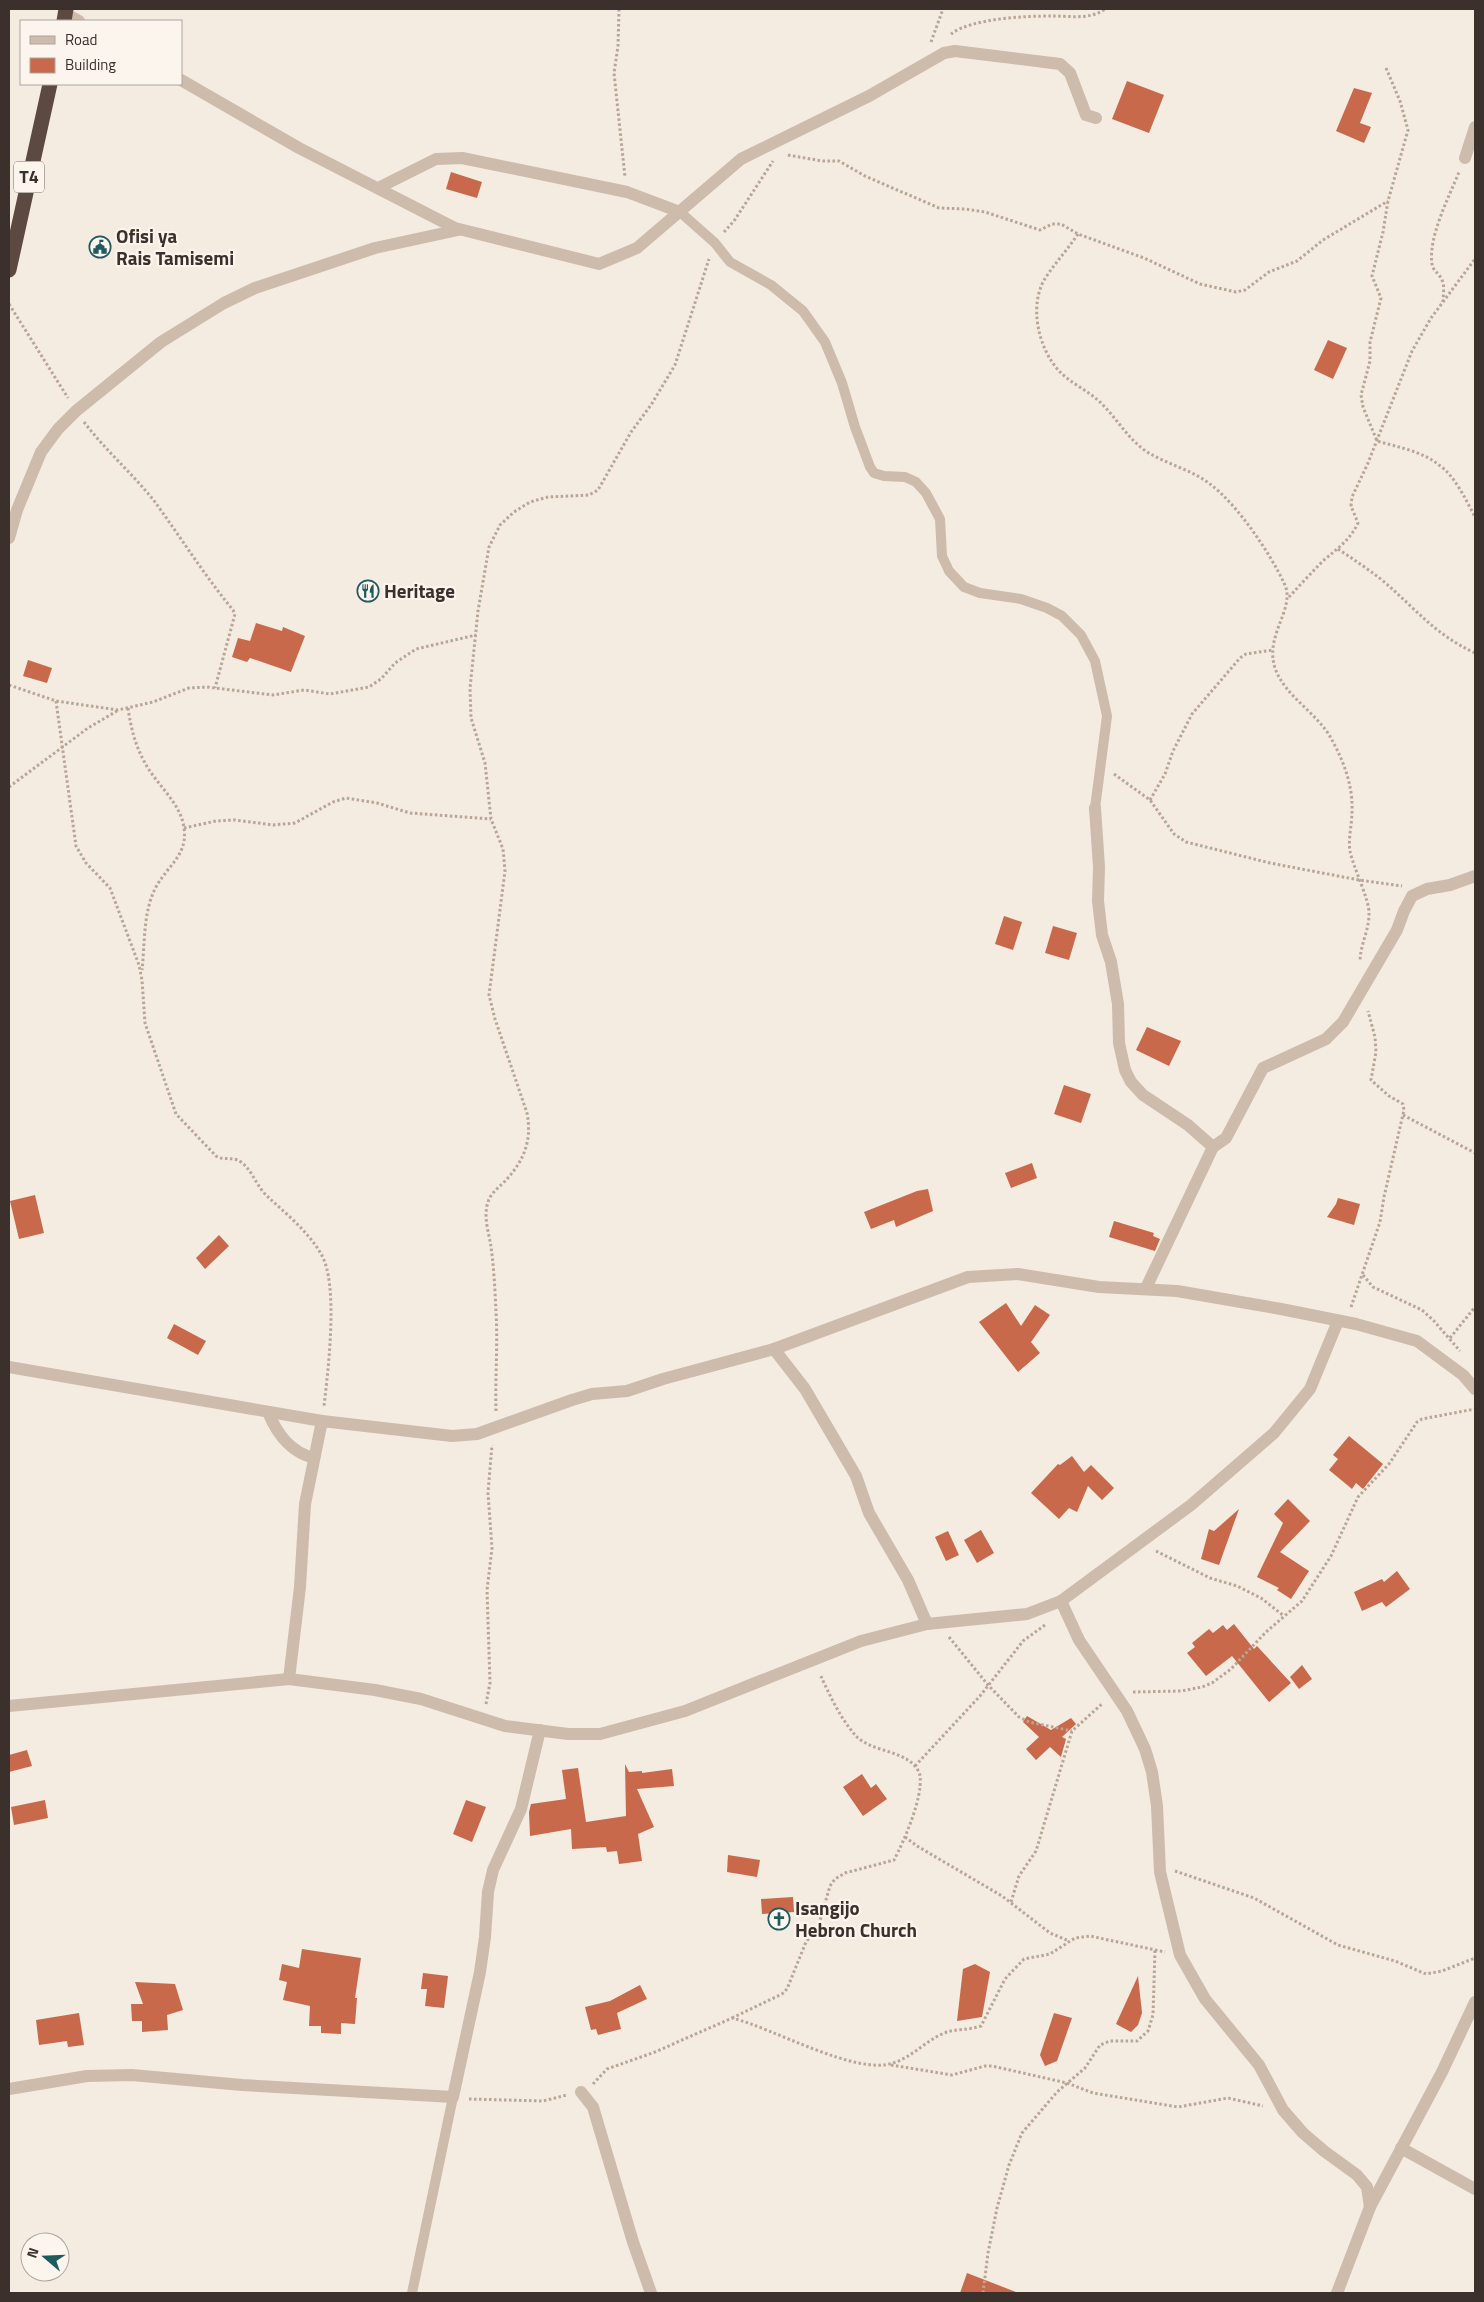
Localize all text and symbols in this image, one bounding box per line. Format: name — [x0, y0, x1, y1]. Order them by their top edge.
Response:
legend — [20, 20, 182, 85]
text: Road — [65, 28, 97, 51]
text: Building — [65, 53, 116, 76]
road number: T4 — [14, 162, 44, 192]
place label: Ofisi ya Rais Tamisemi — [116, 221, 234, 272]
public building icon: Ofisi ya Rais Tamisemi — [88, 235, 112, 259]
place label: Heritage — [384, 576, 455, 605]
restaurant icon: Heritage — [356, 579, 380, 603]
place label: Isangijo Hebron Church — [795, 1893, 917, 1944]
church icon: Isangijo Hebron Church — [767, 1907, 791, 1931]
north arrow — [20, 2232, 70, 2282]
text: N — [21, 2245, 44, 2261]

